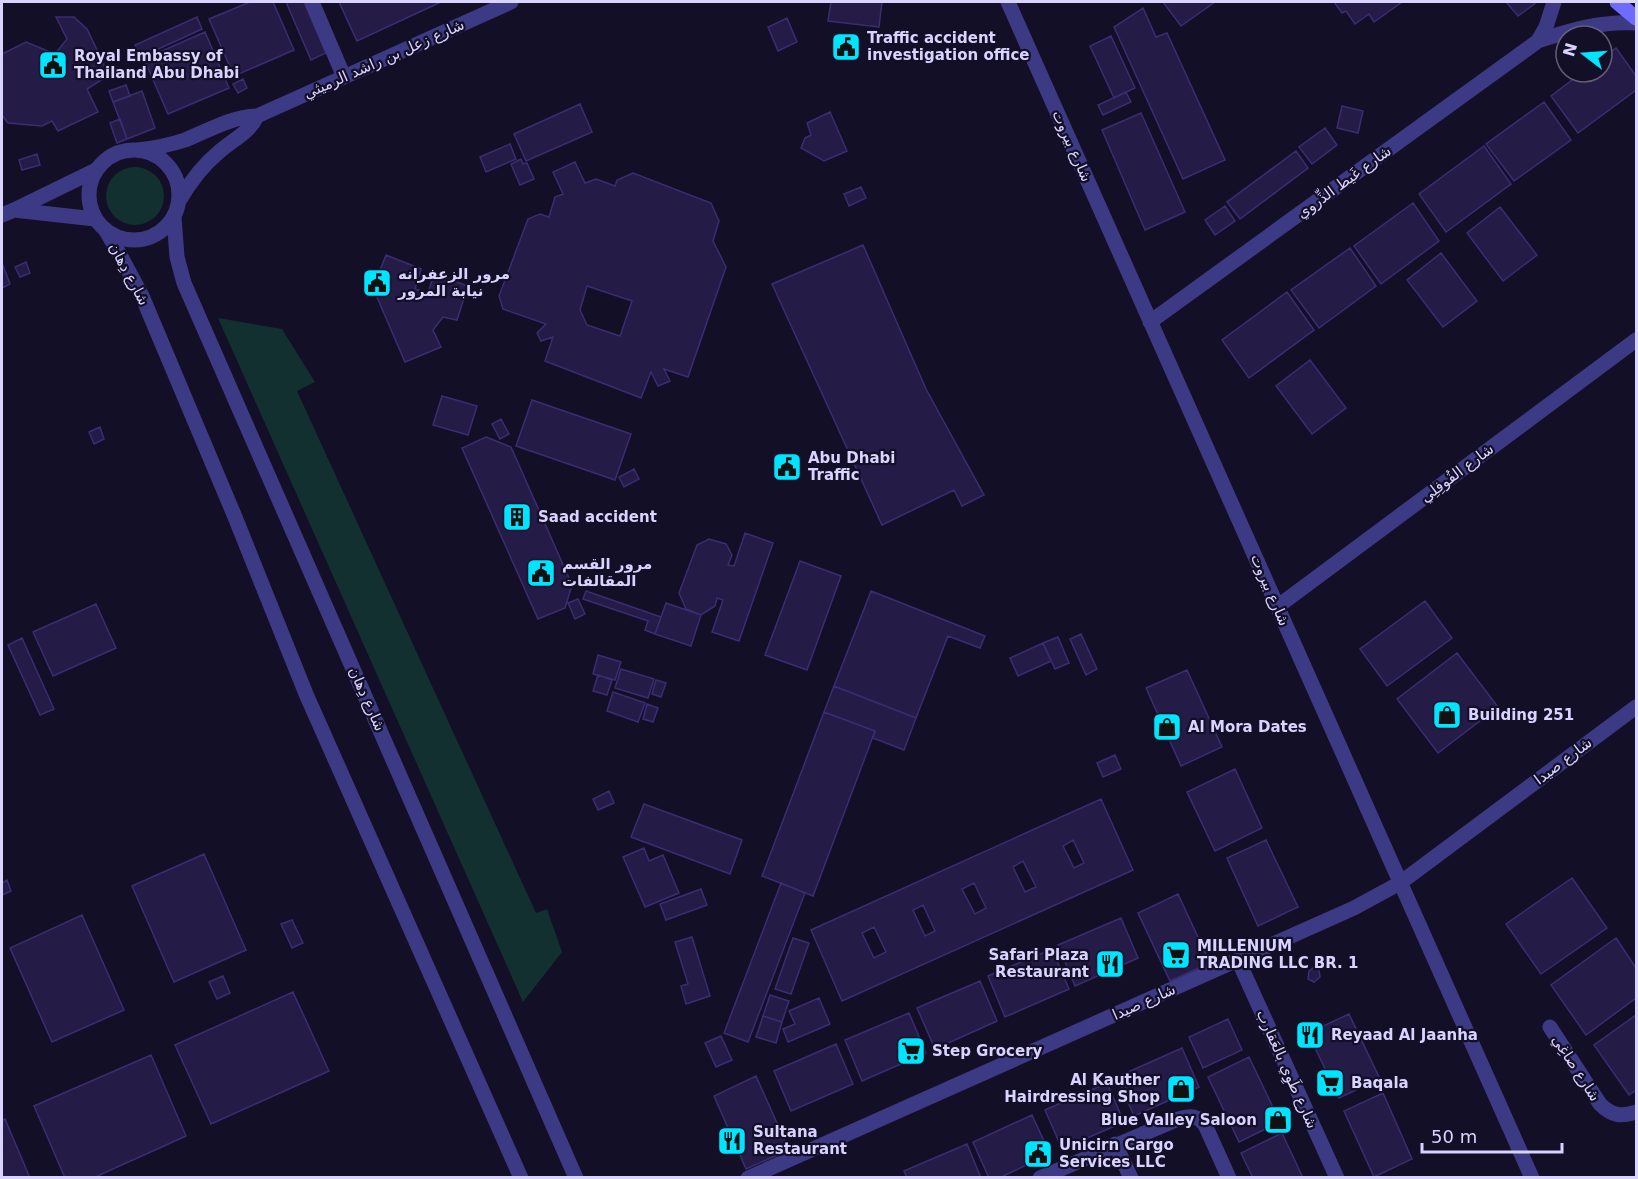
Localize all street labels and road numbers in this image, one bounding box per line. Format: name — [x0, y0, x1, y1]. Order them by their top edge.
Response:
street label: شارع زعل بن راشد الرميثي — [301, 15, 468, 104]
street label: شارع بيروت — [1048, 107, 1096, 185]
street label: شارع غَيط الذِّروي — [1292, 141, 1395, 223]
street label: شارع دِهان — [105, 240, 153, 308]
street label: شارع الفُوفِلِي — [1417, 440, 1498, 507]
street label: شارع بيروت — [1247, 551, 1293, 629]
street label: شارع دِهان — [345, 664, 389, 734]
street label: شارع صيدا — [1531, 734, 1595, 788]
street label: شارع صيدا — [1110, 980, 1178, 1024]
street label: شارع طَوِي بالعَقارب — [1250, 1007, 1322, 1132]
street label: شارع صاغِي — [1547, 1031, 1604, 1105]

